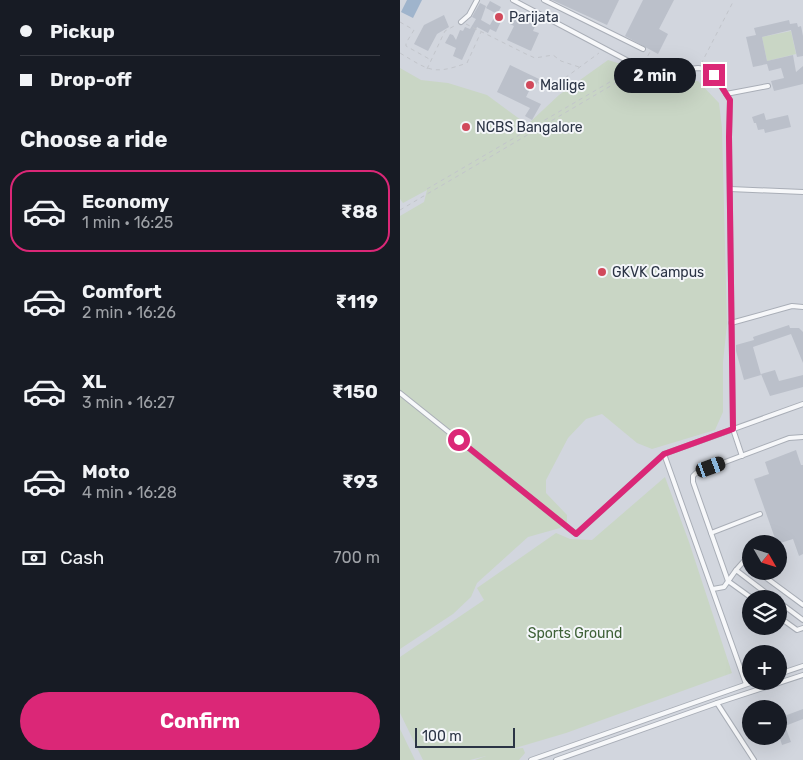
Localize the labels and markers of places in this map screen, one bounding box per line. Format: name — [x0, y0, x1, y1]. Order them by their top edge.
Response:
place label: Parijata — [509, 9, 559, 26]
marker: Parijata — [493, 11, 505, 23]
place label: Mallige — [540, 77, 585, 94]
marker: Mallige — [524, 79, 536, 91]
place label: NCBS Bangalore — [476, 119, 583, 136]
marker: NCBS Bangalore — [460, 121, 472, 133]
place label: GKVK Campus — [612, 264, 704, 281]
marker: GKVK Campus — [596, 266, 608, 278]

